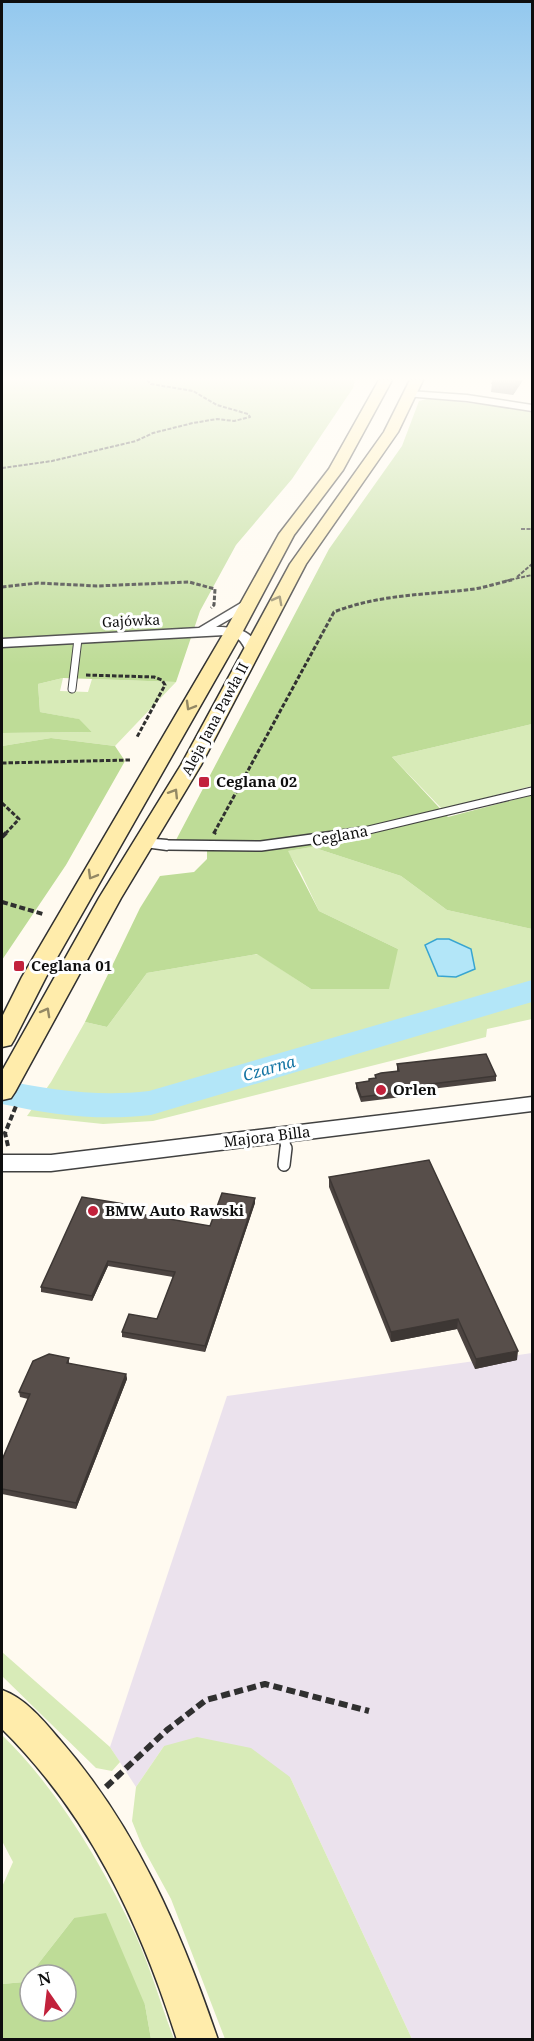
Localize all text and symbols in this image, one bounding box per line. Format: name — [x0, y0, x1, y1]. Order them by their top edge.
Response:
one-way arrow — [271, 596, 282, 606]
street label: Gajówka — [101, 609, 161, 632]
street label: Aleja Jana Pawła II — [177, 659, 252, 779]
one-way arrow — [186, 700, 197, 710]
place label: Ceglana 02 — [216, 771, 297, 791]
marker: Ceglana 02 — [197, 775, 211, 789]
one-way arrow — [167, 789, 179, 799]
street label: Ceglana — [310, 820, 369, 850]
one-way arrow — [88, 869, 100, 879]
place label: Ceglana 01 — [31, 955, 112, 975]
marker: Ceglana 01 — [12, 959, 26, 973]
one-way arrow — [39, 1008, 50, 1018]
water label: Czarna — [240, 1050, 299, 1086]
place label: Orlen — [393, 1079, 437, 1099]
marker: Orlen — [374, 1083, 388, 1097]
street label: Majora Billa — [222, 1121, 311, 1151]
place label: BMW Auto Rawski — [105, 1200, 245, 1220]
marker: BMW Auto Rawski — [86, 1204, 100, 1218]
north arrow — [18, 1963, 78, 2023]
text: N — [36, 1966, 54, 1991]

